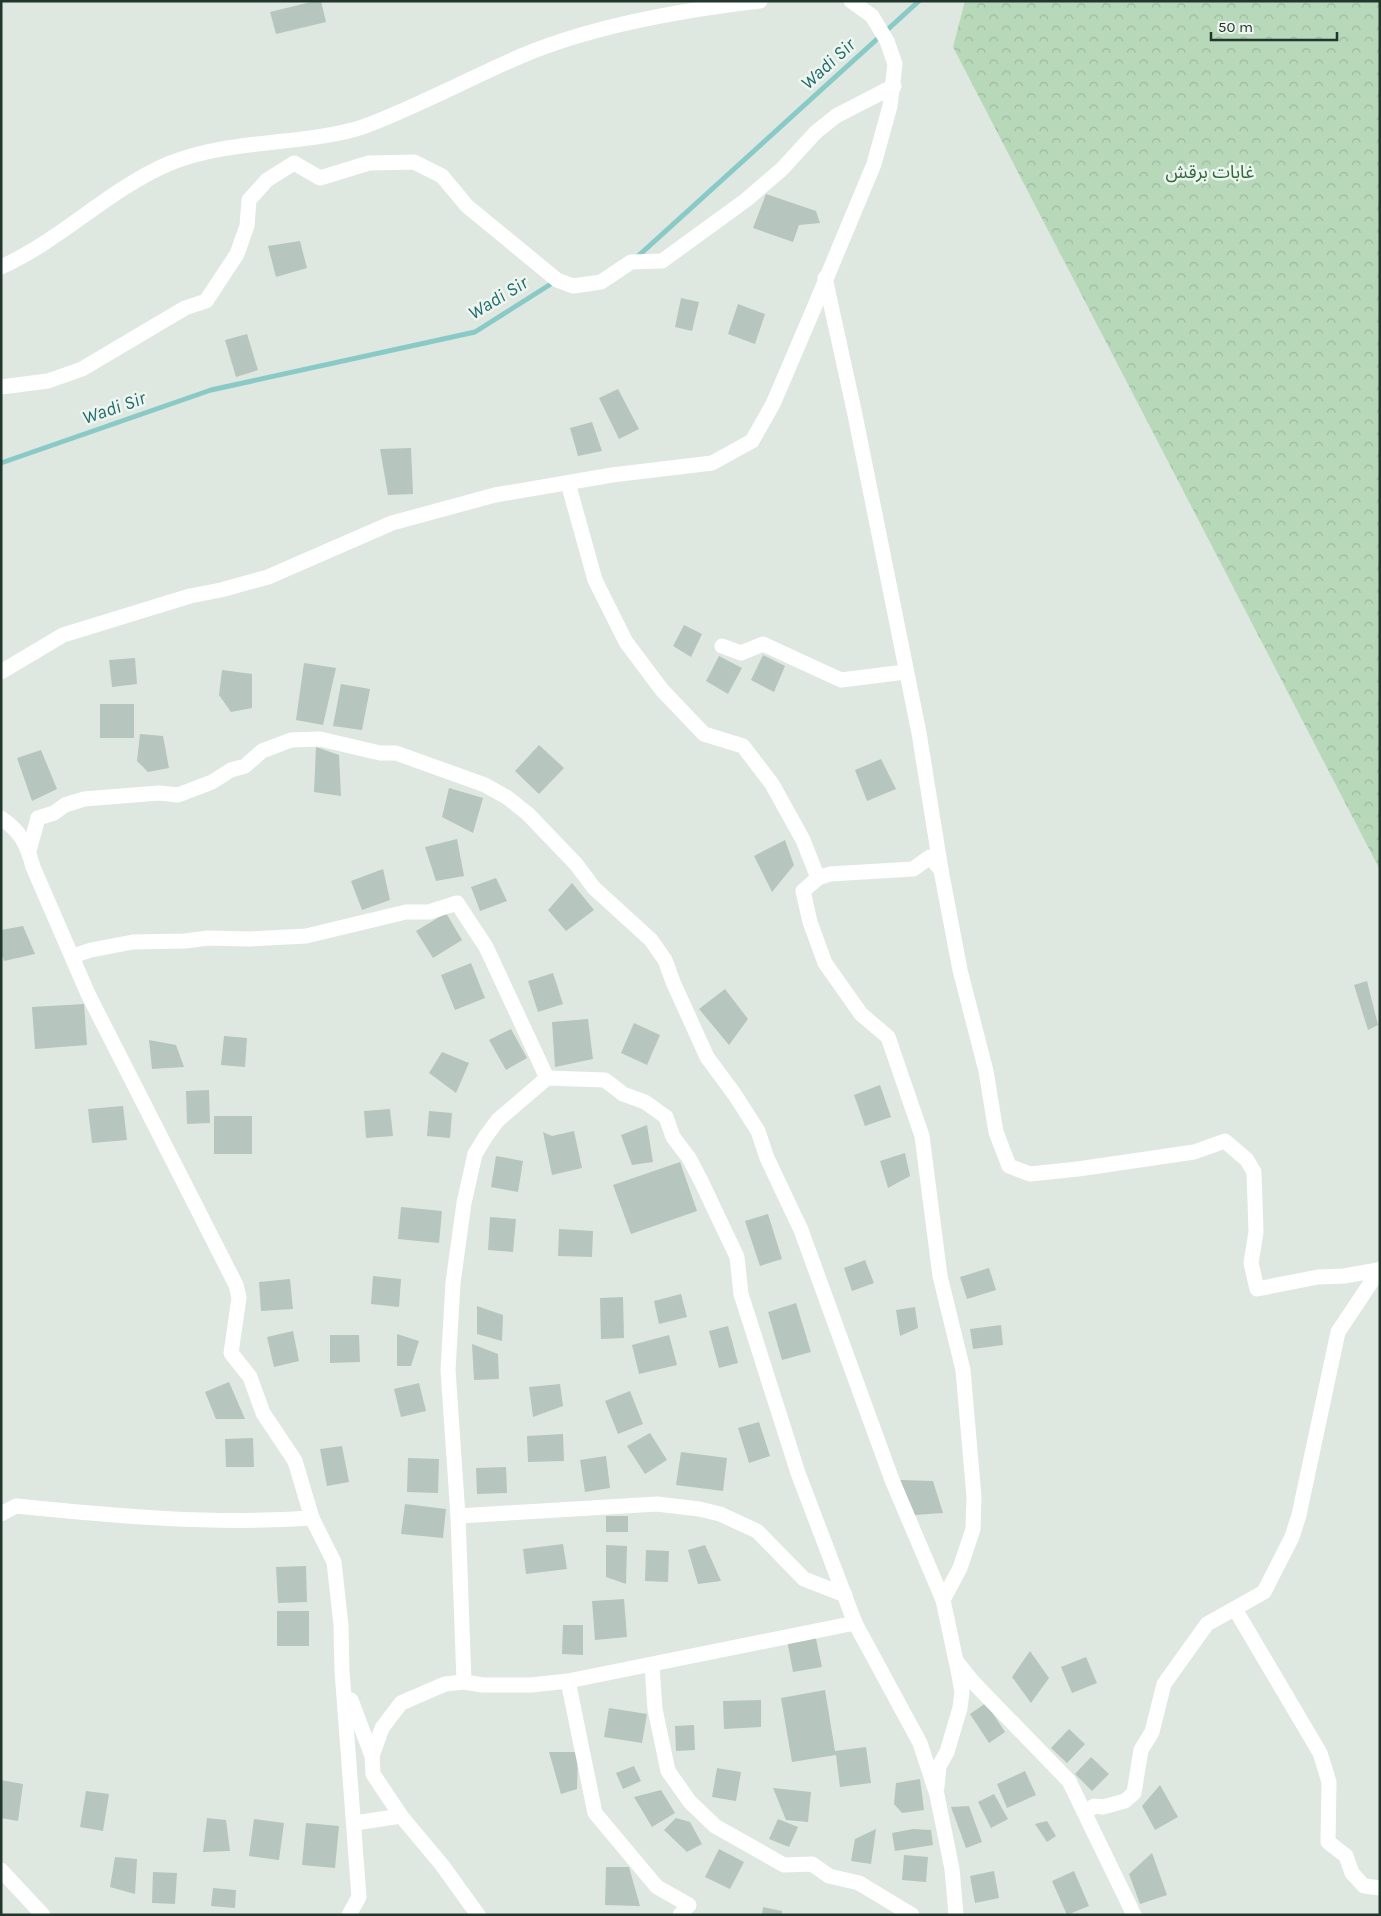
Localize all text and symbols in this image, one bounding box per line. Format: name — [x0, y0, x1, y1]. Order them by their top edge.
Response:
scale bar — [1211, 10, 1337, 42]
text: 50 m — [1218, 18, 1253, 36]
water label: Wadi Sir — [796, 33, 861, 94]
park label: غابات برقش — [1166, 161, 1254, 183]
water label: Wadi Sir — [464, 271, 533, 324]
water label: Wadi Sir — [79, 386, 150, 429]

